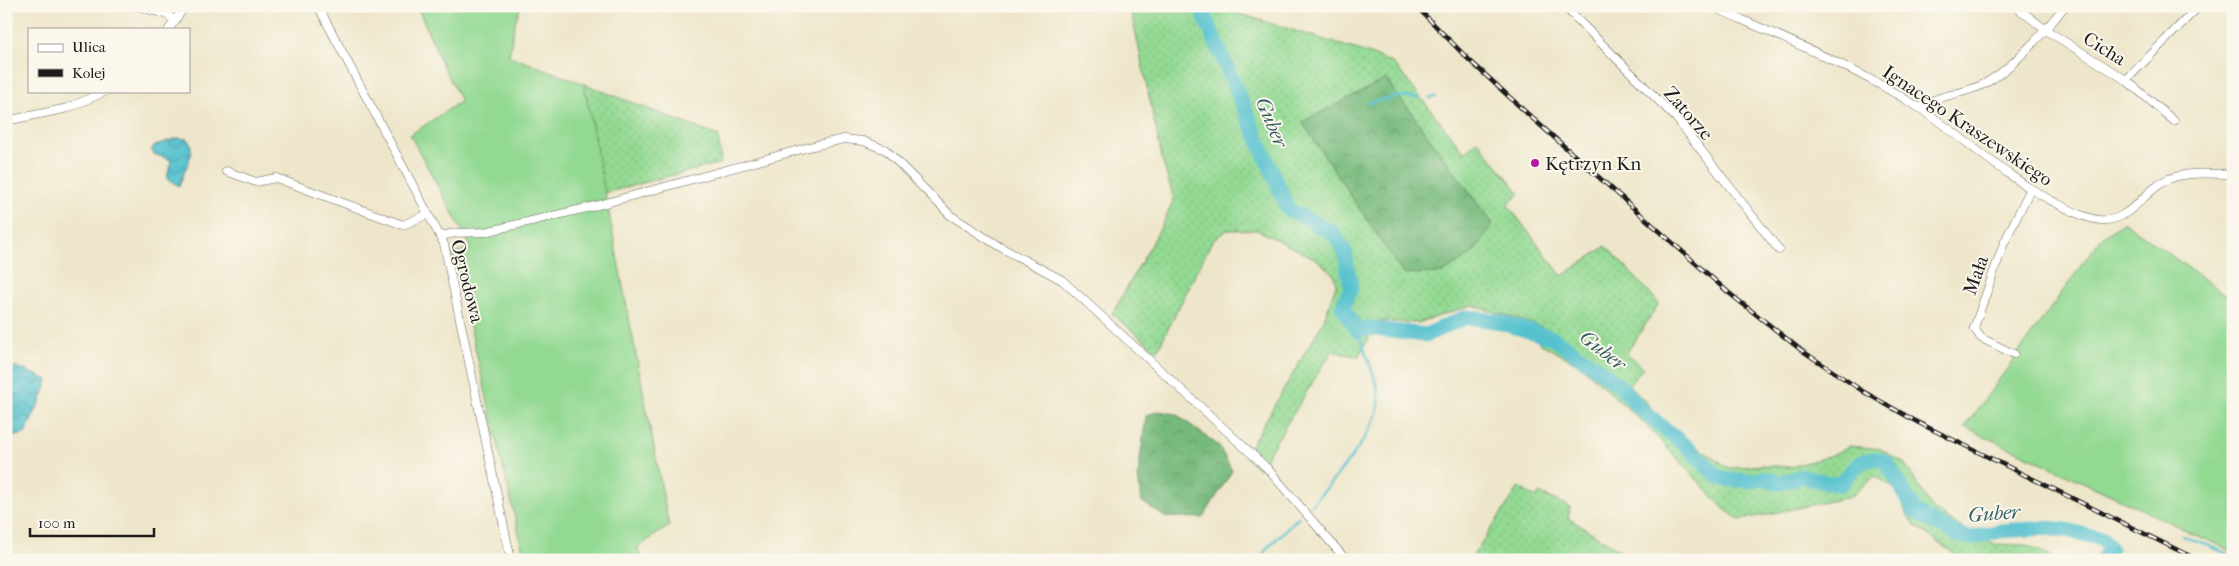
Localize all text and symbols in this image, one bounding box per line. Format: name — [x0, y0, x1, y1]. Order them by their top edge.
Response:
street label: Cicha — [2079, 27, 2130, 70]
legend — [28, 28, 190, 92]
text: Ulica — [72, 38, 107, 56]
street label: Ignacego Kraszewskiego — [1878, 61, 2057, 191]
text: Kolej — [72, 64, 105, 82]
street label: Zatorze — [1659, 82, 1717, 145]
water label: Guber — [1251, 94, 1293, 153]
place label: Kętrzyn Kn — [1545, 153, 1641, 175]
marker: Kętrzyn Kn — [1529, 157, 1541, 169]
street label: Ogrodowa — [446, 237, 488, 325]
street label: Mała — [1959, 252, 1993, 298]
water label: Guber — [1575, 325, 1632, 377]
water label: Guber — [1967, 500, 2023, 527]
scale bar — [30, 506, 154, 538]
text: 100 m — [38, 514, 76, 532]

